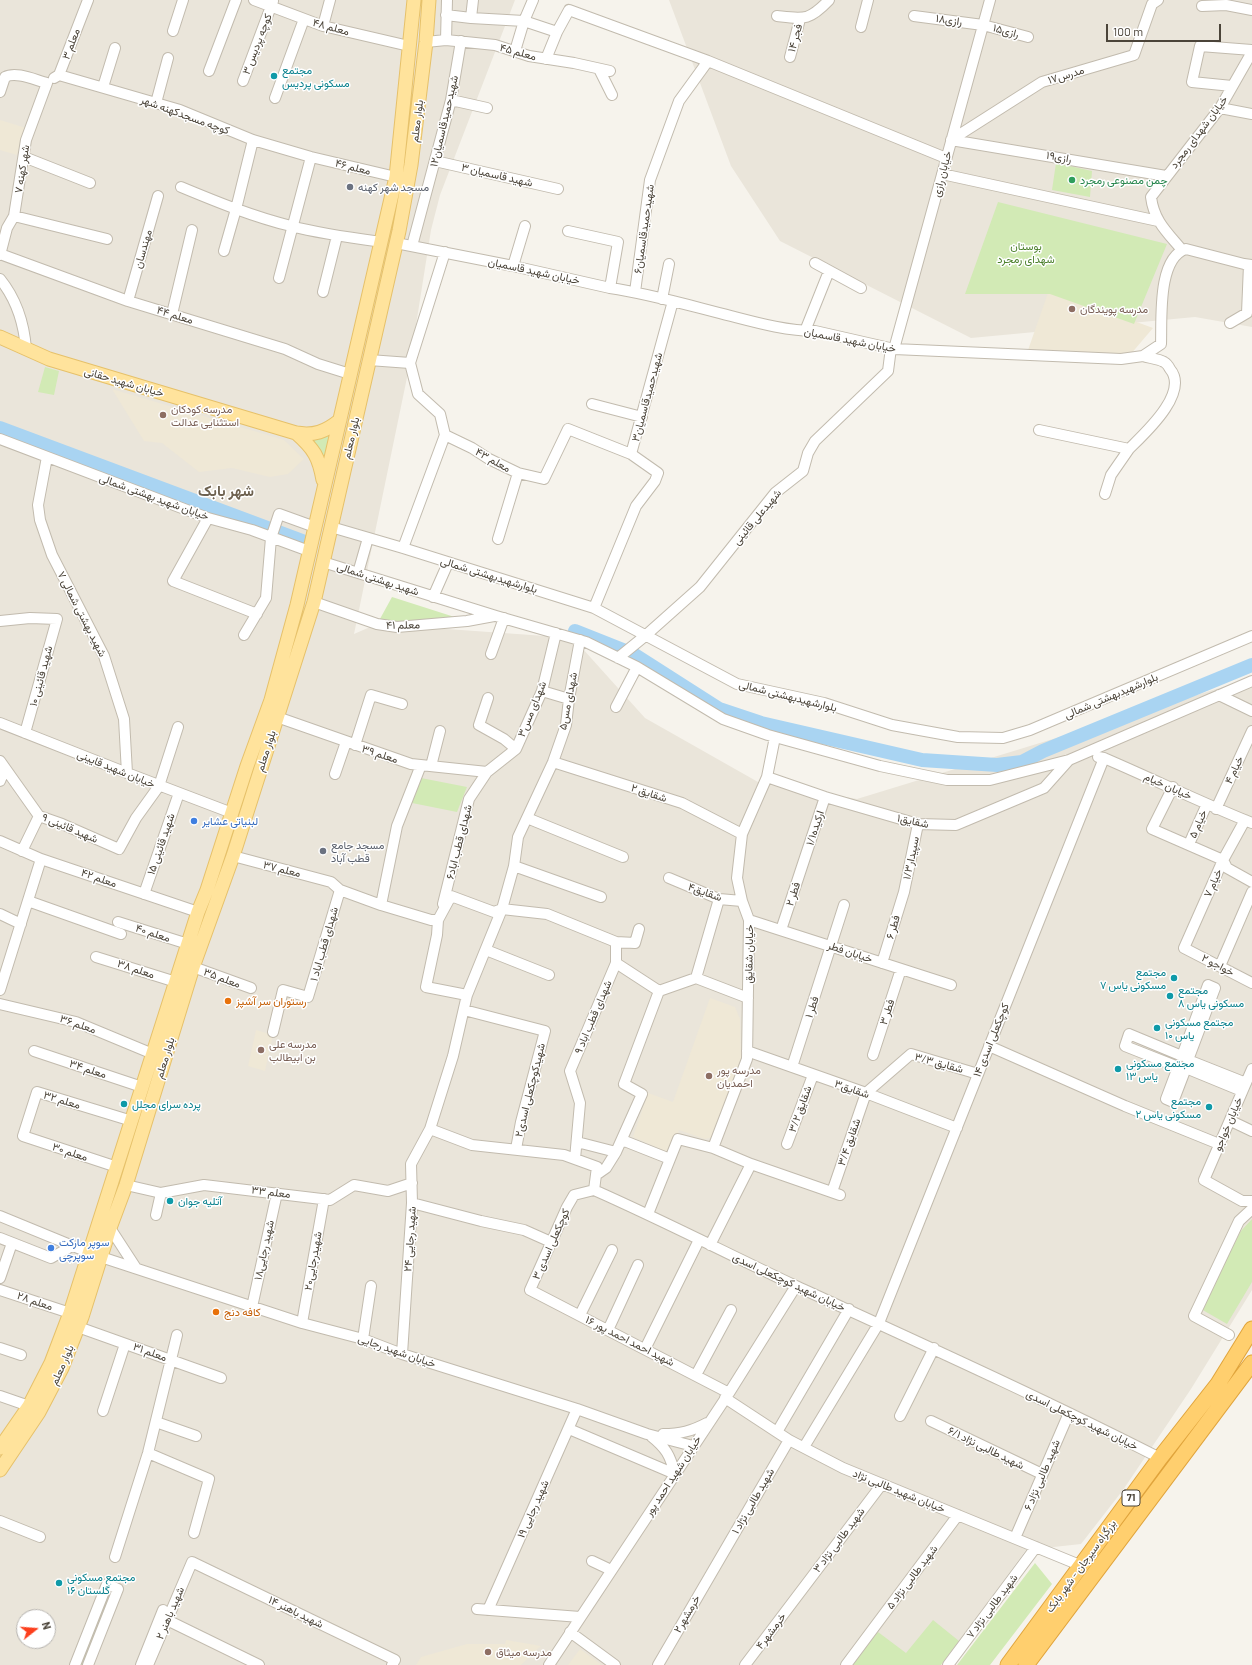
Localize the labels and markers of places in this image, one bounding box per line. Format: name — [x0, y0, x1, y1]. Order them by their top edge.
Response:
place label: مجتمع مسکونی پردیس — [282, 63, 350, 89]
marker: مجتمع مسکونی پردیس — [269, 71, 279, 81]
place label: چمن مصنوعی رمجرد — [1080, 173, 1168, 187]
marker: چمن مصنوعی رمجرد — [1067, 175, 1077, 185]
place label: مسجد شهر کهنه — [358, 180, 429, 194]
marker: مسجد شهر کهنه — [345, 182, 355, 192]
place label: مدرسه پویندگان — [1080, 302, 1148, 316]
marker: مدرسه پویندگان — [1067, 304, 1077, 314]
place label: مدرسه کودکان استثنایی عدالت — [171, 402, 239, 428]
marker: مدرسه کودکان استثنایی عدالت — [158, 410, 168, 420]
place label: لبنیاتی عشایر — [202, 814, 258, 828]
marker: لبنیاتی عشایر — [189, 816, 199, 826]
place label: مسجد جامع قطب آباد — [331, 838, 384, 864]
marker: مسجد جامع قطب آباد — [318, 846, 328, 856]
place label: مجتمع مسکونی یاس ۷ — [1100, 965, 1166, 991]
marker: مجتمع مسکونی یاس ۷ — [1169, 973, 1179, 983]
place label: مجتمع مسکونی یاس ۸ — [1178, 983, 1244, 1009]
marker: مجتمع مسکونی یاس ۸ — [1165, 991, 1175, 1001]
place label: رستوران سر آشپز — [236, 994, 307, 1008]
marker: رستوران سر آشپز — [223, 996, 233, 1006]
place label: مجتمع مسکونی یاس ۱۰ — [1165, 1015, 1233, 1041]
marker: مجتمع مسکونی یاس ۱۰ — [1152, 1023, 1162, 1033]
place label: مدرسه علی بن ابیطالب — [269, 1037, 317, 1063]
marker: مدرسه علی بن ابیطالب — [256, 1045, 266, 1055]
place label: مجتمع مسکونی یاس ۱۳ — [1126, 1056, 1194, 1082]
place label: مدرسه پور احمدیان — [717, 1063, 761, 1089]
marker: مجتمع مسکونی یاس ۱۳ — [1113, 1064, 1123, 1074]
marker: مدرسه پور احمدیان — [704, 1071, 714, 1081]
place label: مجتمع مسکونی یاس ۲ — [1136, 1094, 1201, 1120]
place label: پرده سرای مجلل — [132, 1097, 201, 1111]
marker: پرده سرای مجلل — [119, 1099, 129, 1109]
marker: مجتمع مسکونی یاس ۲ — [1204, 1102, 1214, 1112]
place label: آتلیه جوان — [178, 1194, 222, 1208]
marker: آتلیه جوان — [165, 1196, 175, 1206]
place label: سوپر مارکت سوپرچی — [59, 1235, 109, 1261]
marker: سوپر مارکت سوپرچی — [46, 1243, 56, 1253]
place label: کافه دنج — [224, 1305, 261, 1319]
marker: کافه دنج — [211, 1307, 221, 1317]
place label: مجتمع مسکونی گلستان ۱۶ — [67, 1570, 135, 1596]
marker: مجتمع مسکونی گلستان ۱۶ — [54, 1578, 64, 1588]
place label: مدرسه میثاق — [496, 1645, 552, 1659]
marker: مدرسه میثاق — [483, 1647, 493, 1657]

